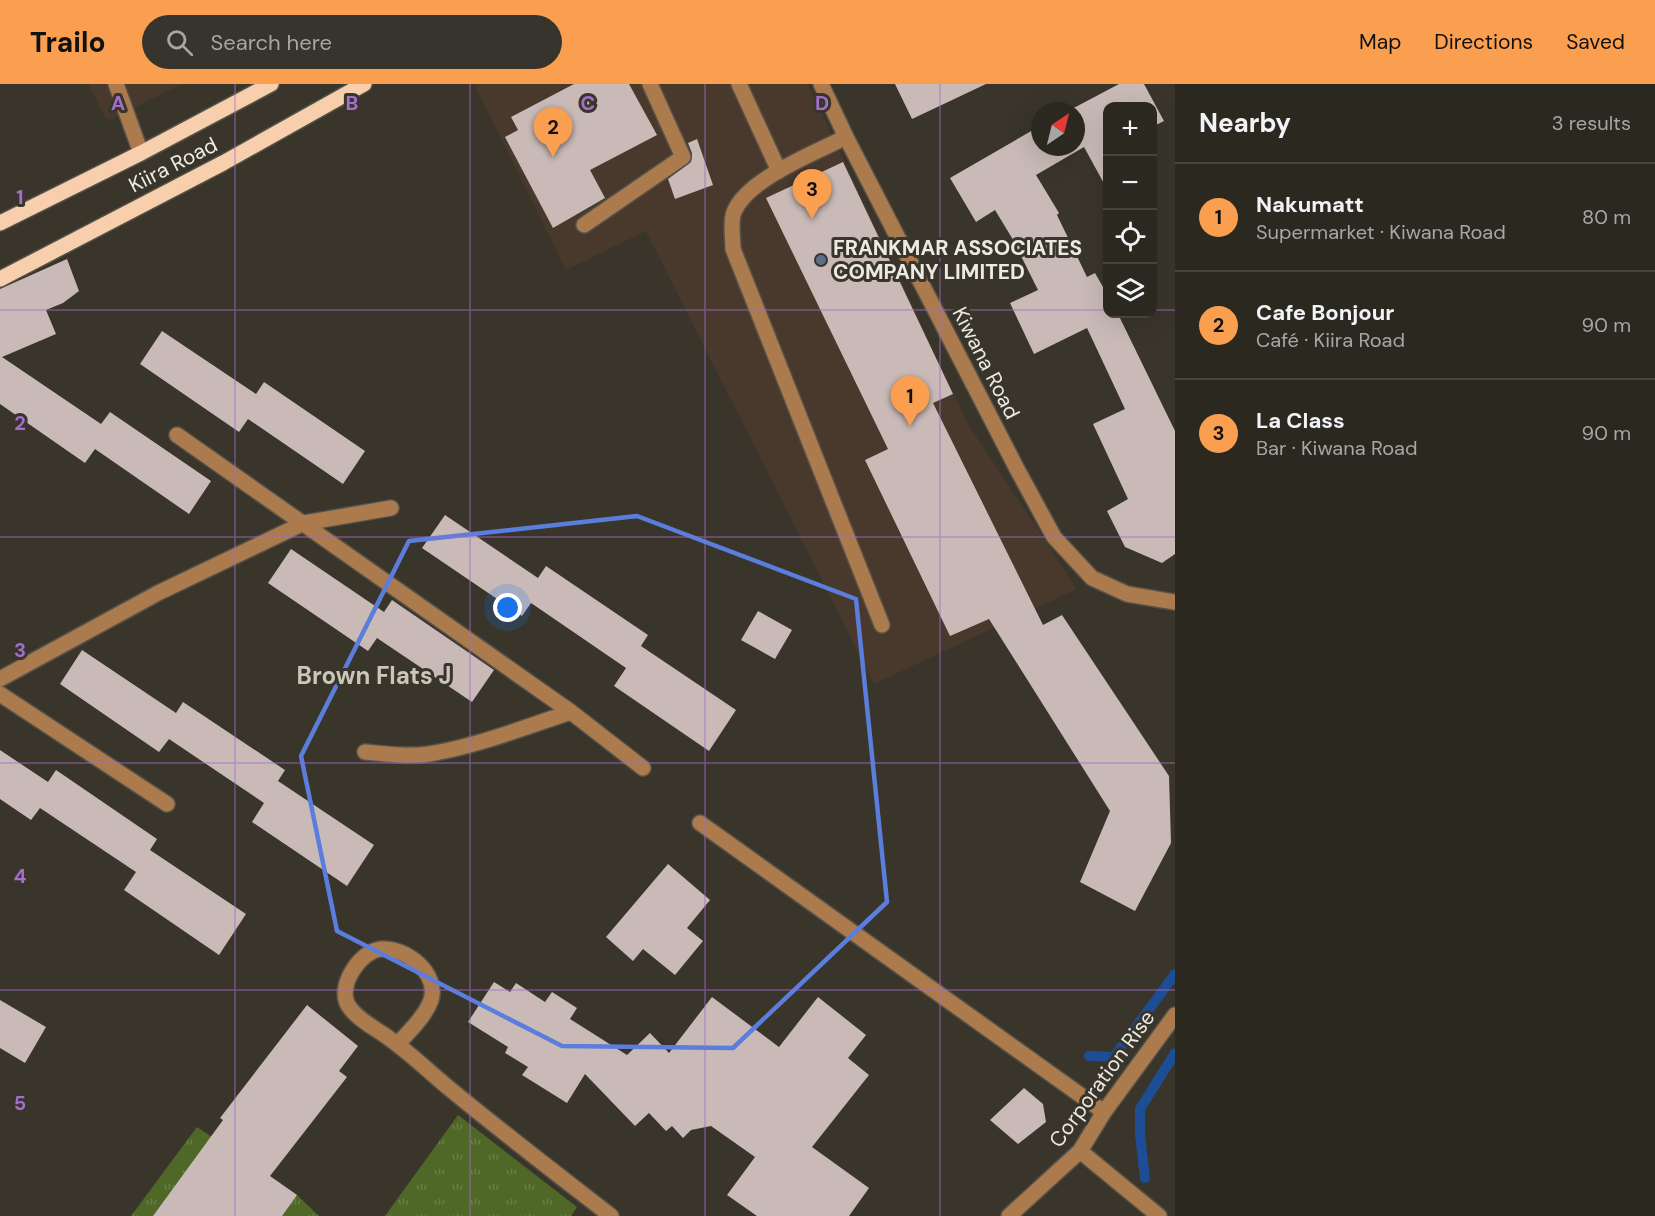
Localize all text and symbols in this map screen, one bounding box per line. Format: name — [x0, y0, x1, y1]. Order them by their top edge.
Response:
search box — [142, 15, 562, 69]
text: Trailo — [30, 24, 106, 61]
icon: search — [163, 26, 196, 59]
text: Search here — [211, 28, 332, 57]
text: Map — [1359, 28, 1401, 56]
text: Directions — [1434, 28, 1533, 56]
text: Saved — [1566, 28, 1625, 56]
text: A — [111, 90, 125, 116]
text: B — [346, 90, 358, 116]
text: C — [581, 90, 595, 116]
text: D — [815, 90, 829, 116]
north arrow — [1031, 102, 1085, 156]
map controls — [1103, 102, 1157, 318]
button: + — [1103, 102, 1157, 156]
text: Nearby — [1199, 106, 1291, 140]
pin: 2 — [534, 107, 572, 157]
text: 3 results — [1552, 110, 1631, 136]
street label: Kiira Road — [124, 131, 222, 199]
button: − — [1103, 156, 1157, 210]
pin: 3 — [792, 170, 832, 219]
text: 1 — [16, 184, 24, 210]
text: Nakumatt — [1256, 190, 1364, 219]
text: 1 — [1215, 204, 1222, 230]
text: 80 m — [1582, 204, 1631, 230]
button: locate — [1103, 210, 1157, 264]
text: Supermarket · Kiwana Road — [1256, 219, 1506, 245]
place label: FRANKMAR ASSOCIATES COMPANY LIMITED — [833, 234, 1082, 286]
marker: FRANKMAR ASSOCIATES COMPANY LIMITED — [814, 253, 828, 267]
button: layers — [1103, 264, 1157, 318]
text: Cafe Bonjour — [1256, 298, 1394, 327]
street label: Kiwana Road — [946, 302, 1026, 424]
text: 2 — [1213, 312, 1224, 338]
text: 90 m — [1582, 312, 1631, 338]
text: Café · Kiira Road — [1256, 327, 1405, 353]
pin: 1 — [890, 376, 930, 426]
text: La Class — [1256, 406, 1345, 435]
text: 2 — [14, 410, 26, 436]
text: 3 — [1212, 420, 1225, 446]
text: 90 m — [1582, 420, 1631, 446]
text: Bar · Kiwana Road — [1256, 435, 1417, 461]
your location — [493, 593, 522, 622]
text: 3 — [14, 637, 26, 663]
district label: Brown Flats J — [297, 660, 451, 691]
text: 4 — [14, 863, 27, 889]
street label: Corporation Rise — [1043, 1005, 1161, 1153]
text: 5 — [14, 1090, 26, 1116]

